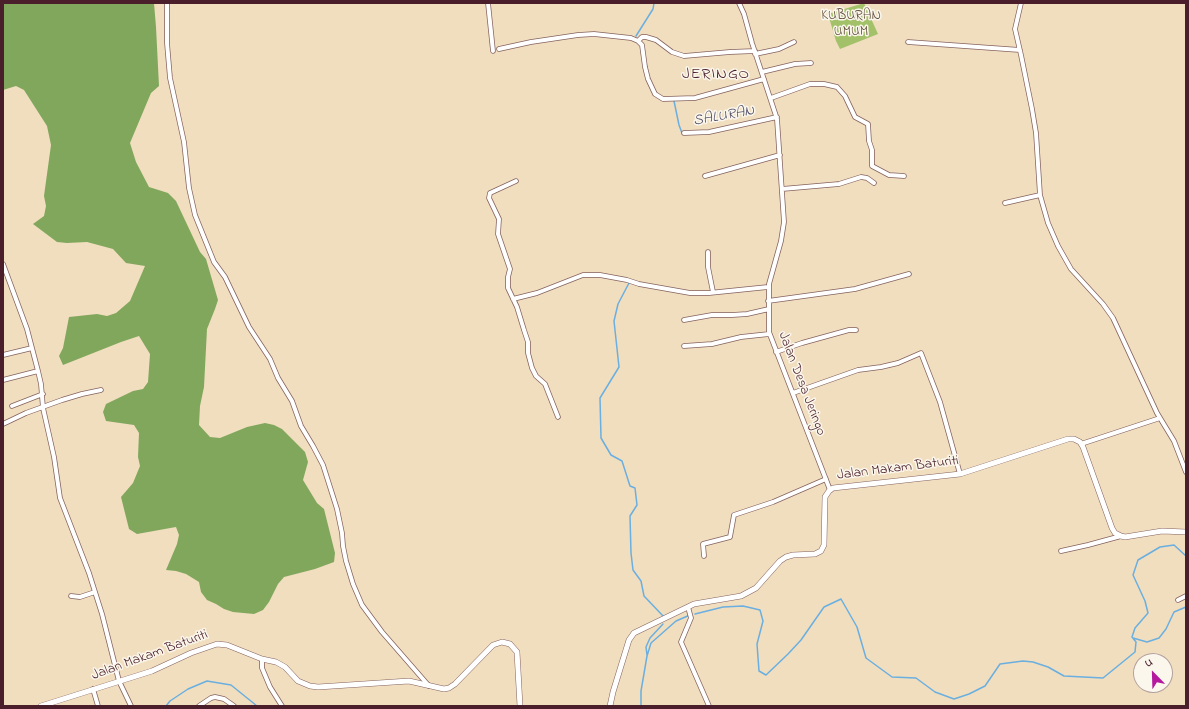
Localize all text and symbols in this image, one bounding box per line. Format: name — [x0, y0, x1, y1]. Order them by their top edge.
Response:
park label: KUBURAN UMUM — [821, 9, 881, 42]
district label: JERINGO — [682, 65, 750, 85]
water label: SALURAN — [692, 103, 756, 131]
street label: Jalan Desa Jeringo — [773, 330, 829, 438]
street label: Jalan Makam Baturiti — [836, 453, 960, 485]
street label: Jalan Makam Baturiti — [90, 627, 210, 685]
north arrow — [1133, 653, 1173, 693]
text: U — [1142, 654, 1155, 672]

